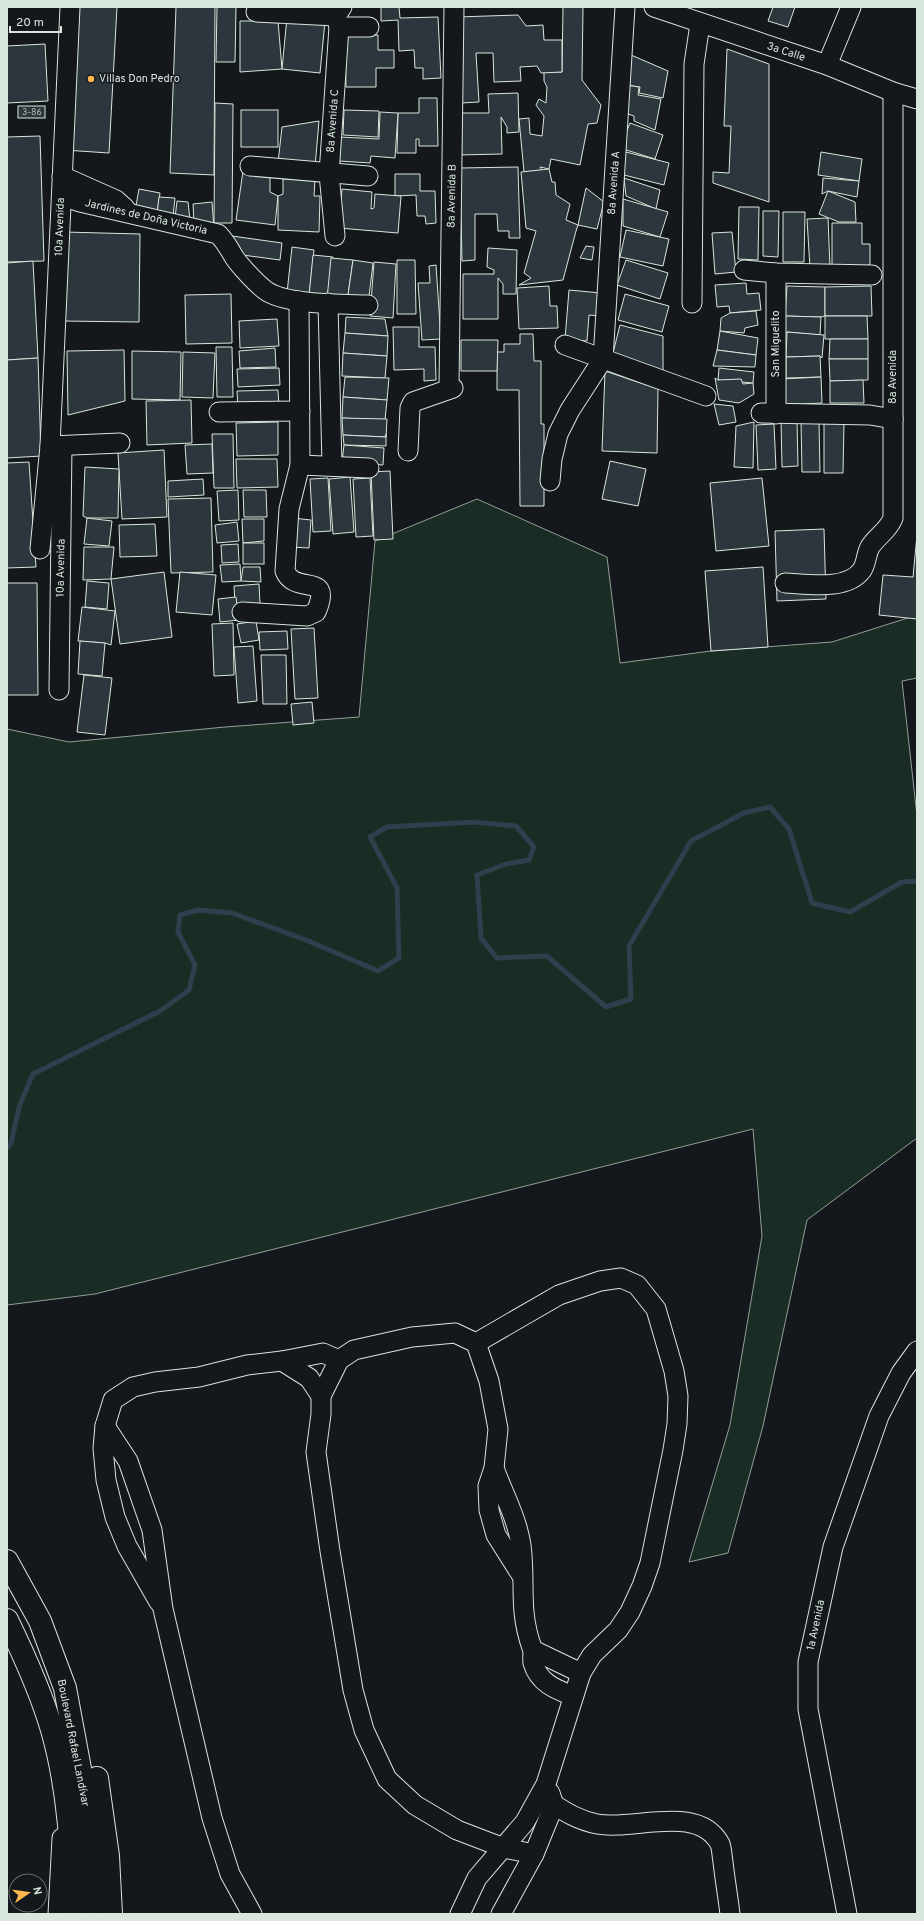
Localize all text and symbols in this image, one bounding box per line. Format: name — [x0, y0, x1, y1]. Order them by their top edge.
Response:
scale bar — [10, 8, 61, 34]
text: 20 m — [16, 15, 44, 31]
street label: 3a Calle — [765, 39, 807, 65]
place label: Villas Don Pedro — [99, 72, 180, 86]
marker: Villas Don Pedro — [86, 74, 96, 84]
street label: 8a Avenida C — [324, 89, 342, 153]
house number: 3-86 — [22, 107, 42, 118]
street label: 8a Avenida A — [605, 151, 623, 215]
street label: 8a Avenida B — [444, 164, 460, 228]
street label: Jardines de Doña Victoria — [83, 196, 209, 238]
street label: 10a Avenida — [52, 197, 68, 257]
street label: San Miguelito — [769, 310, 783, 378]
street label: 8a Avenida — [886, 350, 900, 404]
street label: 10a Avenida — [53, 538, 69, 597]
street label: 1a Avenida — [804, 1598, 828, 1651]
street label: Boulevard Rafael Landívar — [54, 1678, 92, 1809]
north arrow — [8, 1873, 48, 1913]
text: N — [29, 1886, 44, 1896]

